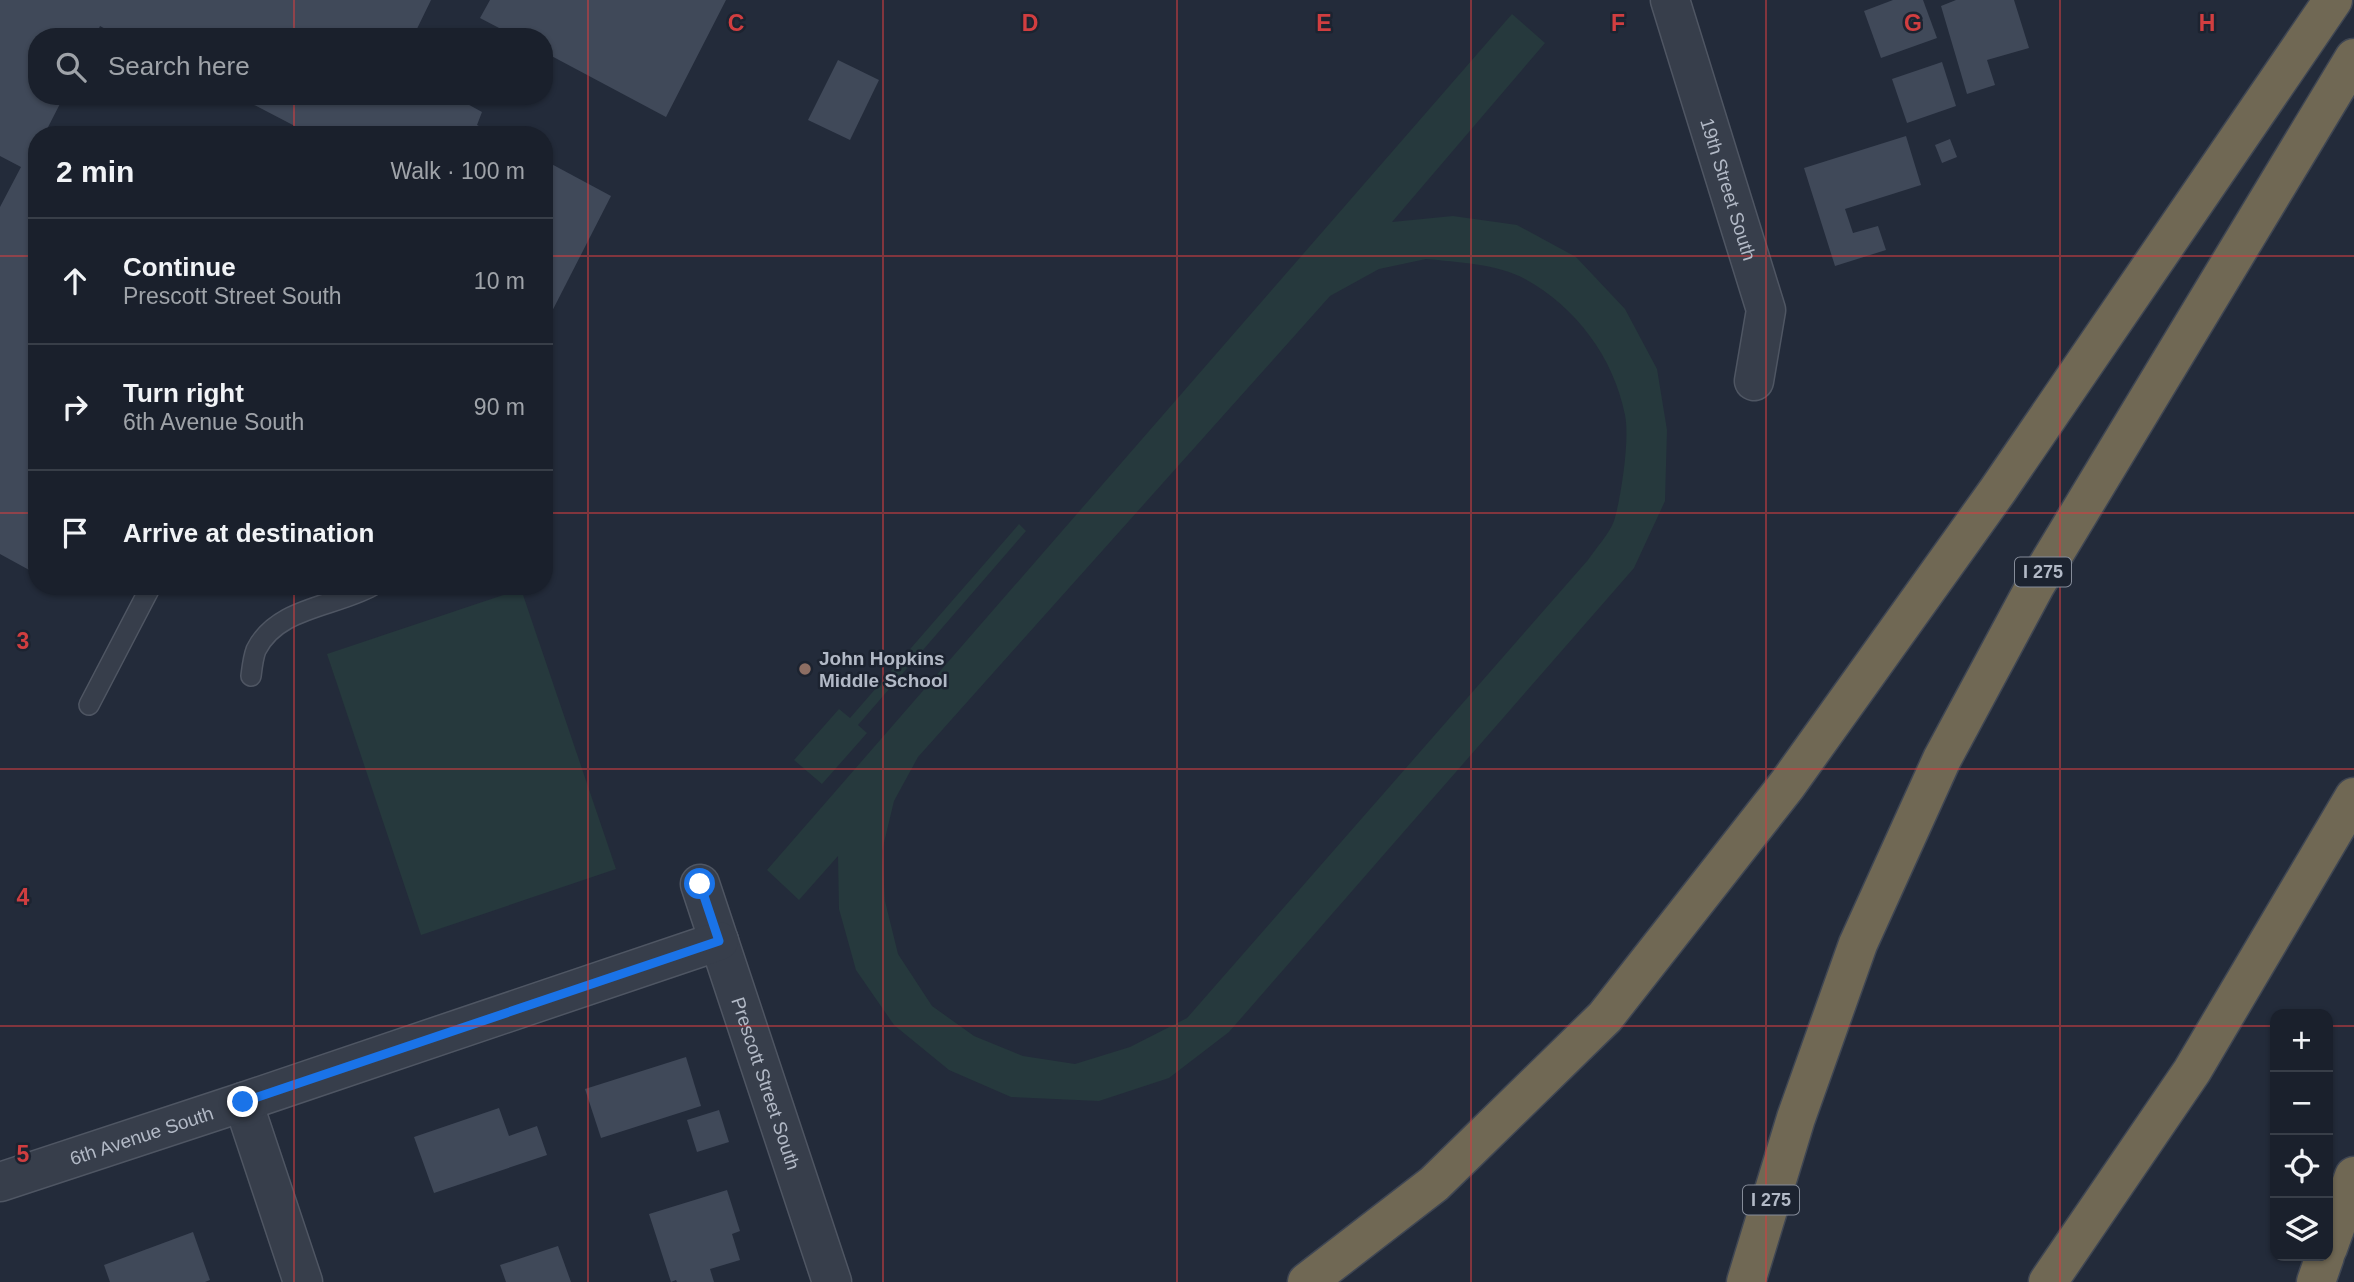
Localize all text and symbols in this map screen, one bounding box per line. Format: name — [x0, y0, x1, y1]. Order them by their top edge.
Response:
text: C — [728, 10, 744, 36]
text: D — [1022, 10, 1038, 36]
text: E — [1316, 10, 1332, 36]
text: F — [1611, 10, 1625, 36]
text: G — [1904, 10, 1922, 36]
text: H — [2199, 10, 2215, 36]
search box — [28, 28, 553, 105]
icon: search — [52, 48, 90, 86]
text: Search here — [108, 51, 250, 81]
street label: 19th Street South — [1696, 115, 1760, 263]
text: 2 min — [56, 155, 134, 188]
text: Walk · 100 m — [390, 158, 525, 184]
text: Continue — [123, 252, 236, 282]
icon: ahead — [56, 262, 94, 300]
text: 10 m — [474, 268, 525, 294]
text: Prescott Street South — [123, 283, 342, 309]
text: Turn right — [123, 378, 244, 408]
icon: right — [56, 388, 94, 426]
text: 90 m — [474, 394, 525, 420]
text: 6th Avenue South — [123, 409, 304, 435]
icon: arrive — [56, 514, 94, 552]
text: Arrive at destination — [123, 518, 374, 548]
road number: I 275 — [2015, 558, 2071, 586]
text: 3 — [17, 628, 29, 654]
place label: John Hopkins Middle School — [819, 648, 948, 691]
marker: John Hopkins Middle School — [797, 661, 813, 677]
route start — [684, 868, 715, 899]
text: 4 — [17, 884, 30, 910]
street label: Prescott Street South — [727, 994, 804, 1173]
map controls — [2270, 1009, 2333, 1261]
button: + — [2270, 1009, 2333, 1072]
button: − — [2270, 1072, 2333, 1135]
route end — [227, 1086, 258, 1117]
street label: 6th Avenue South — [67, 1102, 216, 1169]
button: locate — [2270, 1135, 2333, 1198]
text: 5 — [17, 1141, 30, 1167]
road number: I 275 — [1743, 1185, 1799, 1214]
button: layers — [2270, 1198, 2333, 1261]

